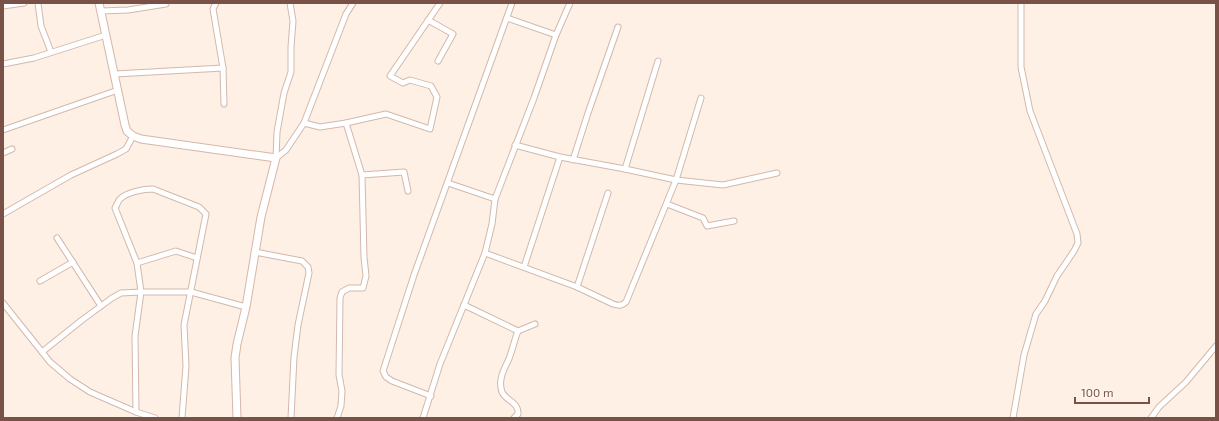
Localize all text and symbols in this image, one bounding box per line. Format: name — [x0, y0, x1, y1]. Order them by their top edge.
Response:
scale bar — [1075, 379, 1149, 405]
text: 100 m — [1081, 385, 1113, 399]

